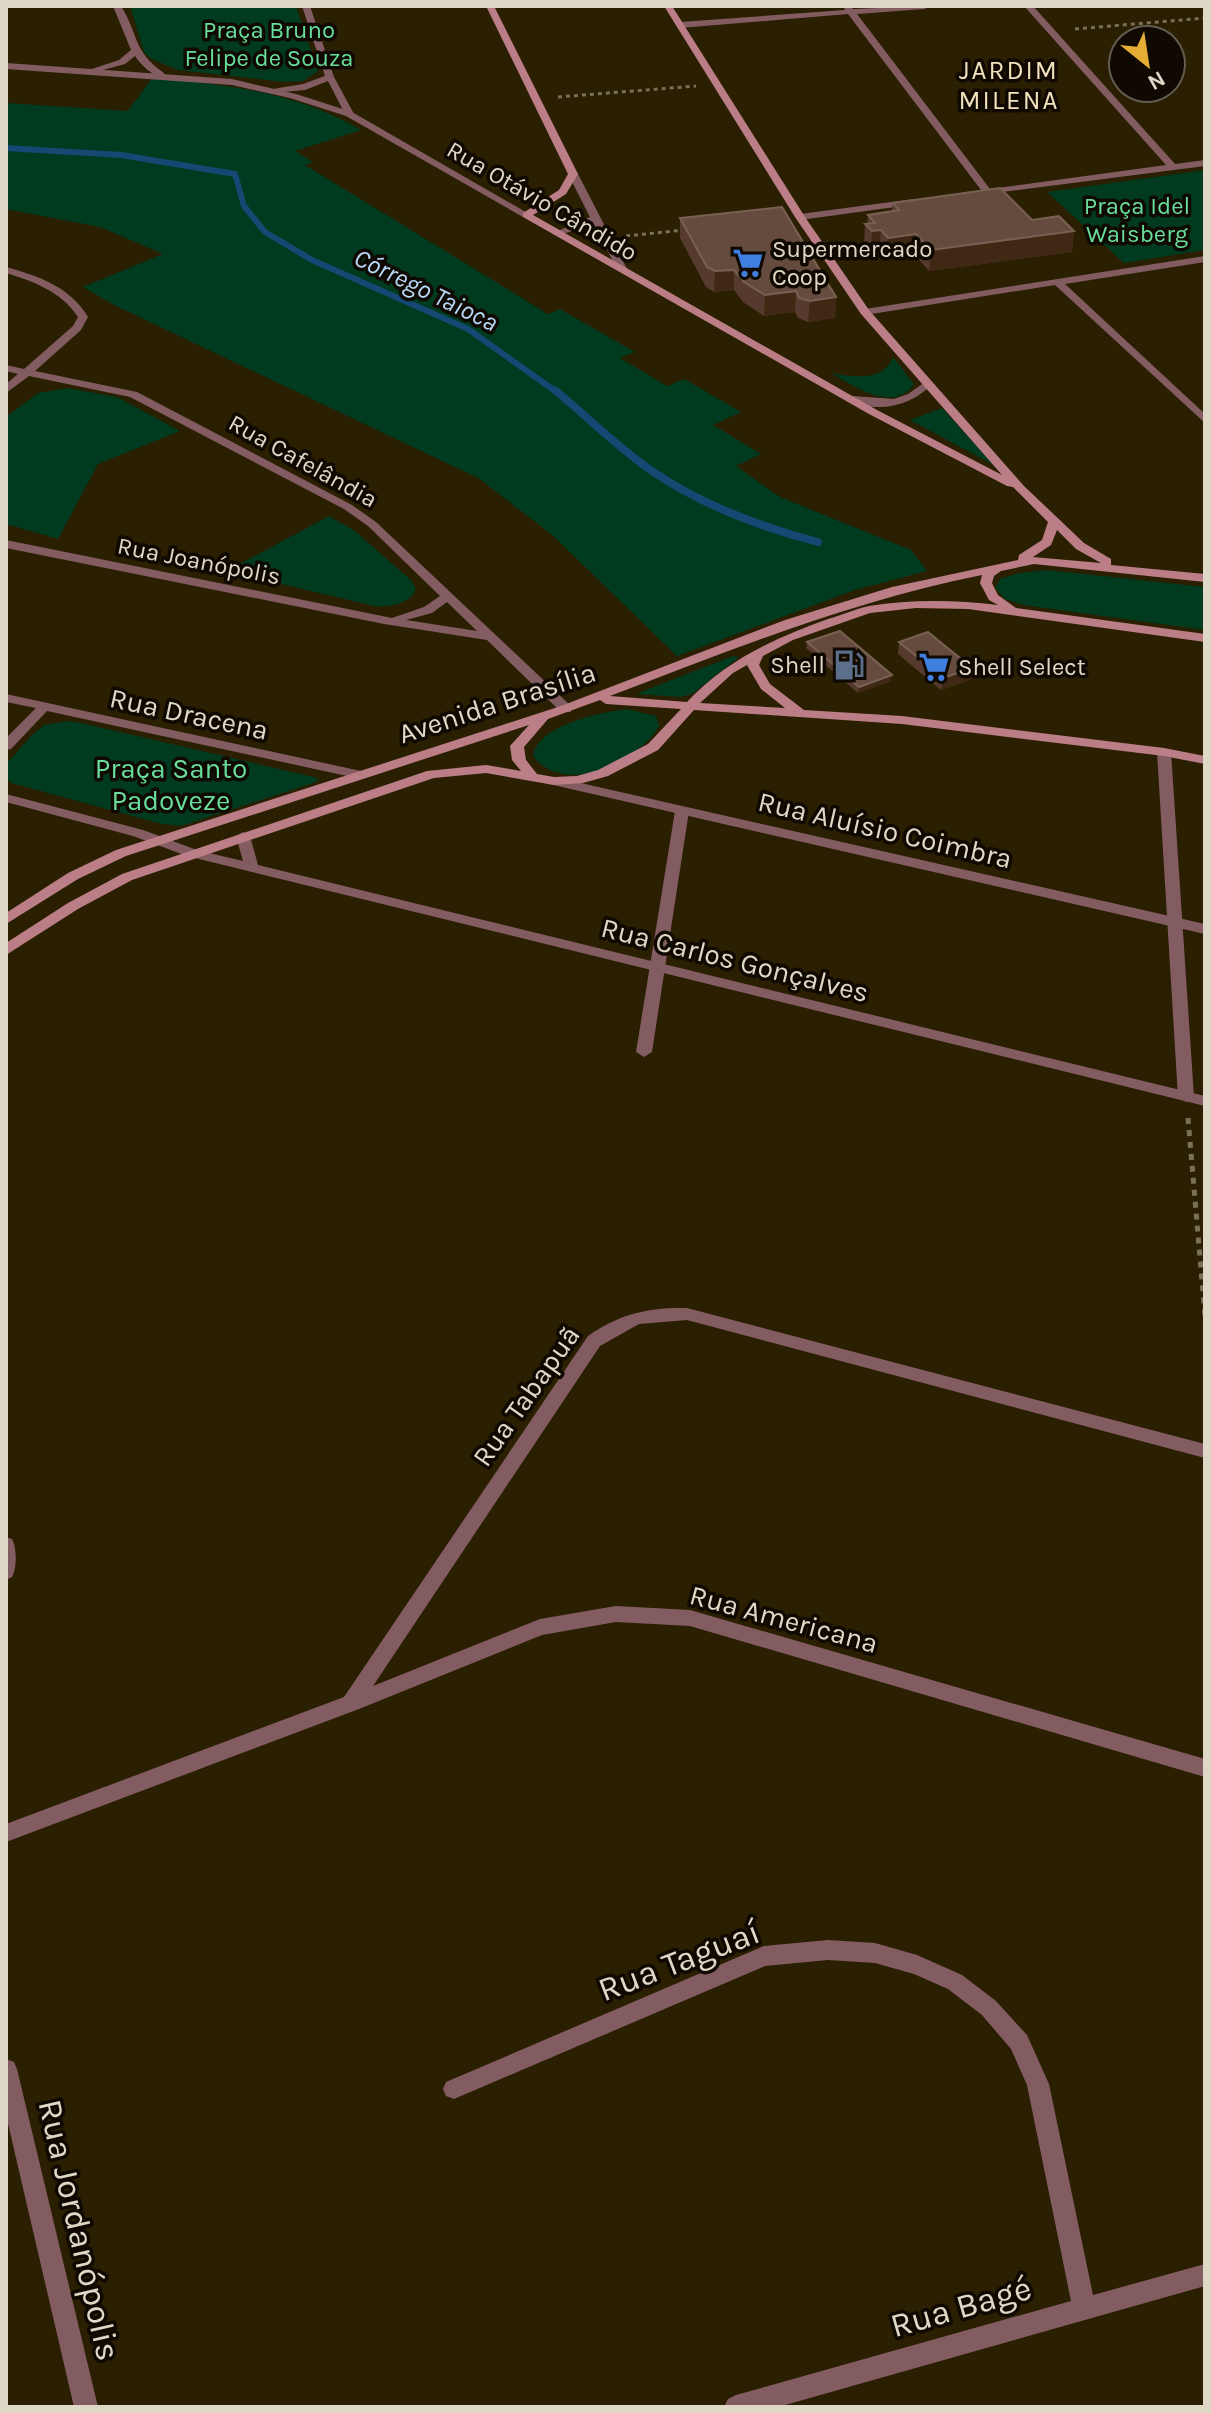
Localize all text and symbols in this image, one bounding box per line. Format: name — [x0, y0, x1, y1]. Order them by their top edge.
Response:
park label: Praça Bruno Felipe de Souza — [184, 16, 354, 72]
north arrow — [1107, 24, 1187, 104]
district label: JARDIM MILENA — [959, 55, 1059, 116]
text: N — [1143, 65, 1170, 96]
street label: Rua Otávio Cândido — [442, 135, 642, 267]
park label: Praça Idel Waisberg — [1084, 192, 1190, 248]
place label: Supermercado Coop — [772, 235, 932, 291]
water label: Córrego Taioca — [349, 242, 503, 338]
supermarket icon: Supermercado Coop — [731, 246, 765, 280]
street label: Rua Cafelândia — [224, 409, 382, 513]
street label: Rua Joanópolis — [115, 531, 283, 591]
fuel station icon: Shell — [832, 648, 866, 682]
supermarket icon: Shell Select — [917, 650, 951, 684]
place label: Shell — [770, 651, 825, 679]
place label: Shell Select — [958, 653, 1086, 681]
street label: Avenida Brasília — [394, 656, 600, 750]
street label: Rua Dracena — [107, 681, 271, 747]
park label: Praça Santo Padoveze — [95, 752, 247, 817]
street label: Rua Aluísio Coimbra — [755, 785, 1015, 875]
street label: Rua Carlos Gonçalves — [598, 911, 872, 1009]
street label: Rua Tabapuã — [465, 1319, 587, 1473]
street label: Rua Americana — [686, 1578, 882, 1660]
street label: Rua Taguaí — [593, 1912, 766, 2010]
street label: Rua Jordanópolis — [30, 2096, 128, 2364]
street label: Rua Bagé — [886, 2268, 1036, 2346]

